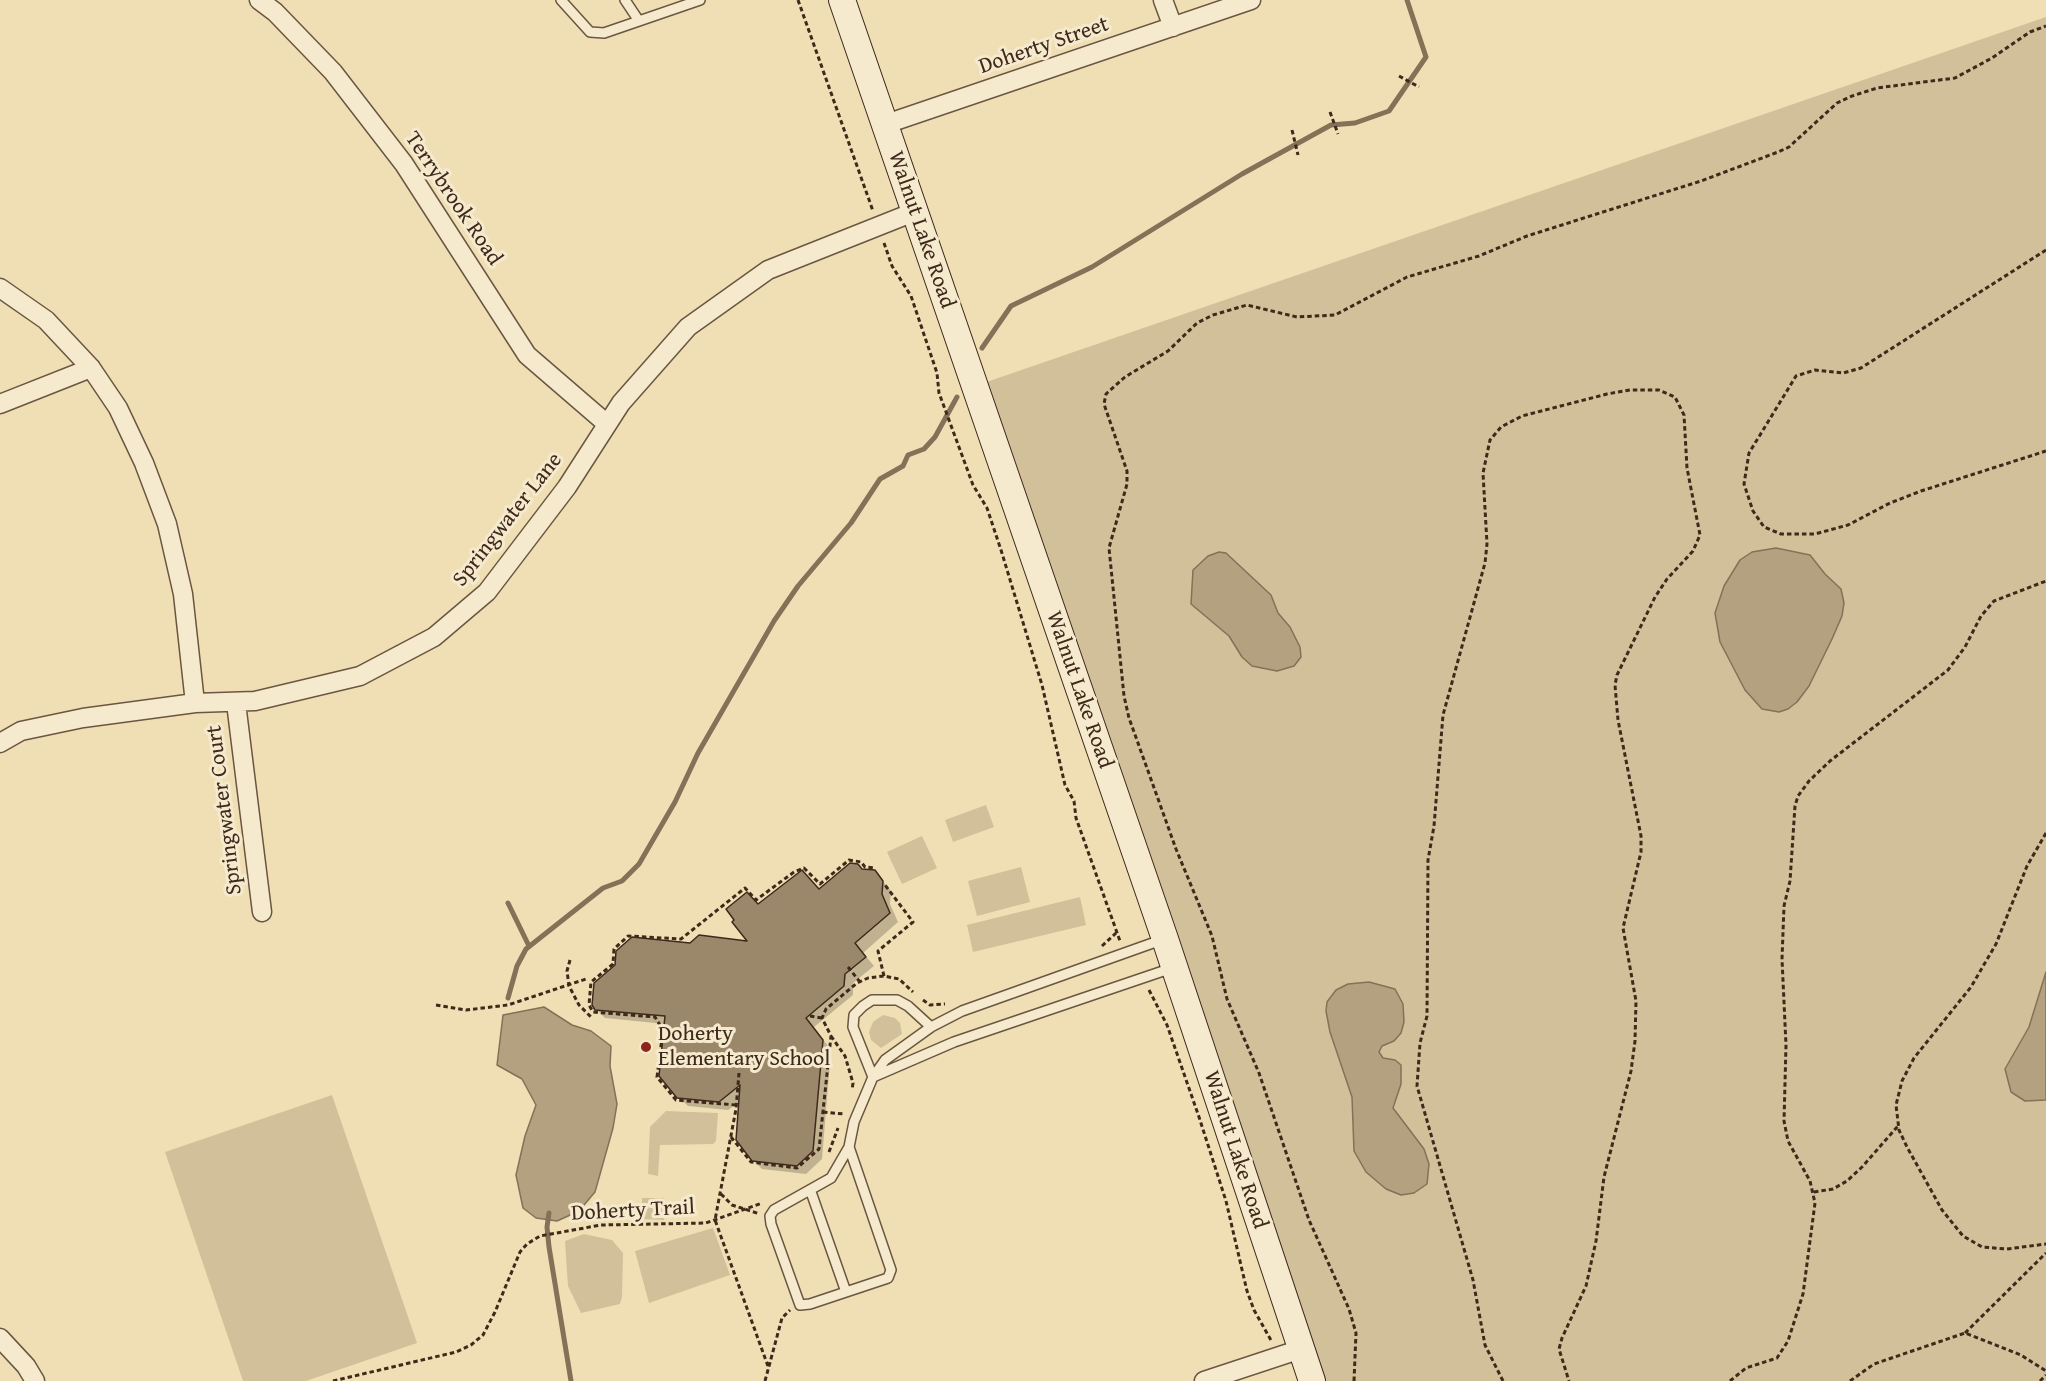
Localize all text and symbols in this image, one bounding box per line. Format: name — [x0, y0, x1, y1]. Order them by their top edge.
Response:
street label: Doherty Street — [976, 11, 1112, 81]
street label: Terrybrook Road — [399, 127, 507, 271]
street label: Walnut Lake Road — [882, 148, 960, 312]
street label: Springwater Lane — [448, 448, 568, 592]
street label: Walnut Lake Road — [1040, 608, 1118, 772]
street label: Springwater Court — [201, 724, 249, 896]
place label: Doherty Elementary School — [658, 1021, 830, 1072]
marker: Doherty Elementary School — [639, 1040, 653, 1054]
street label: Walnut Lake Road — [1197, 1068, 1273, 1232]
street label: Doherty Trail — [570, 1195, 696, 1227]

